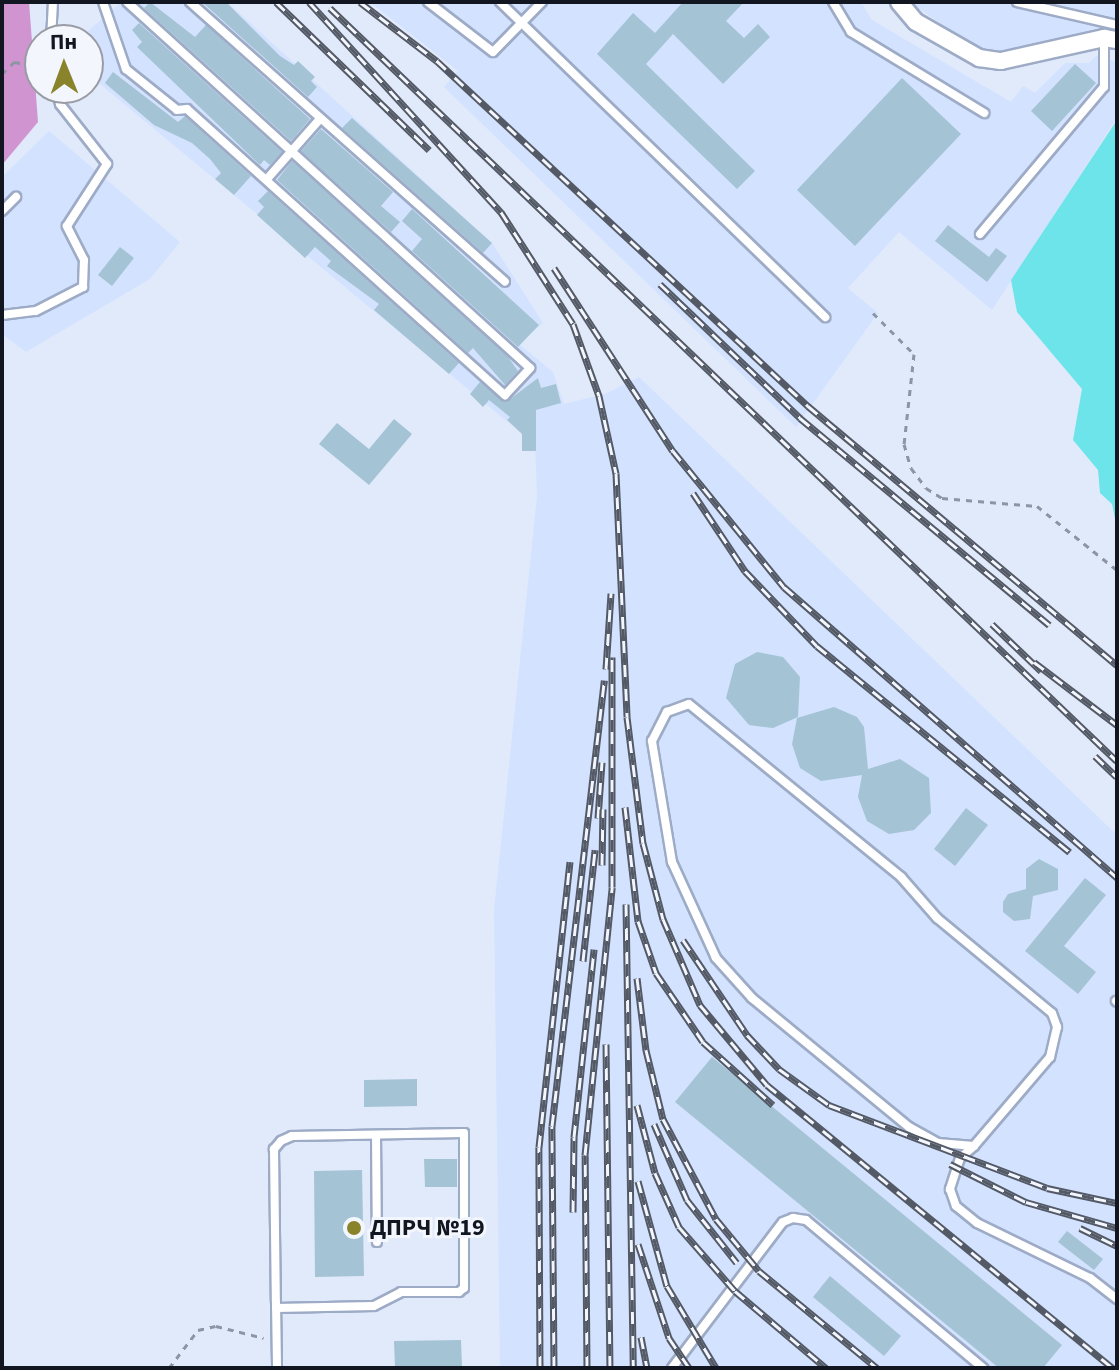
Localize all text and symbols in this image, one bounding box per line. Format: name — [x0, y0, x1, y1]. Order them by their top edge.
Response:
north arrow — [24, 24, 104, 104]
text: Пн — [50, 26, 78, 58]
place label: ДПРЧ №19 — [370, 1214, 485, 1242]
marker: ДПРЧ №19 — [345, 1219, 363, 1237]

